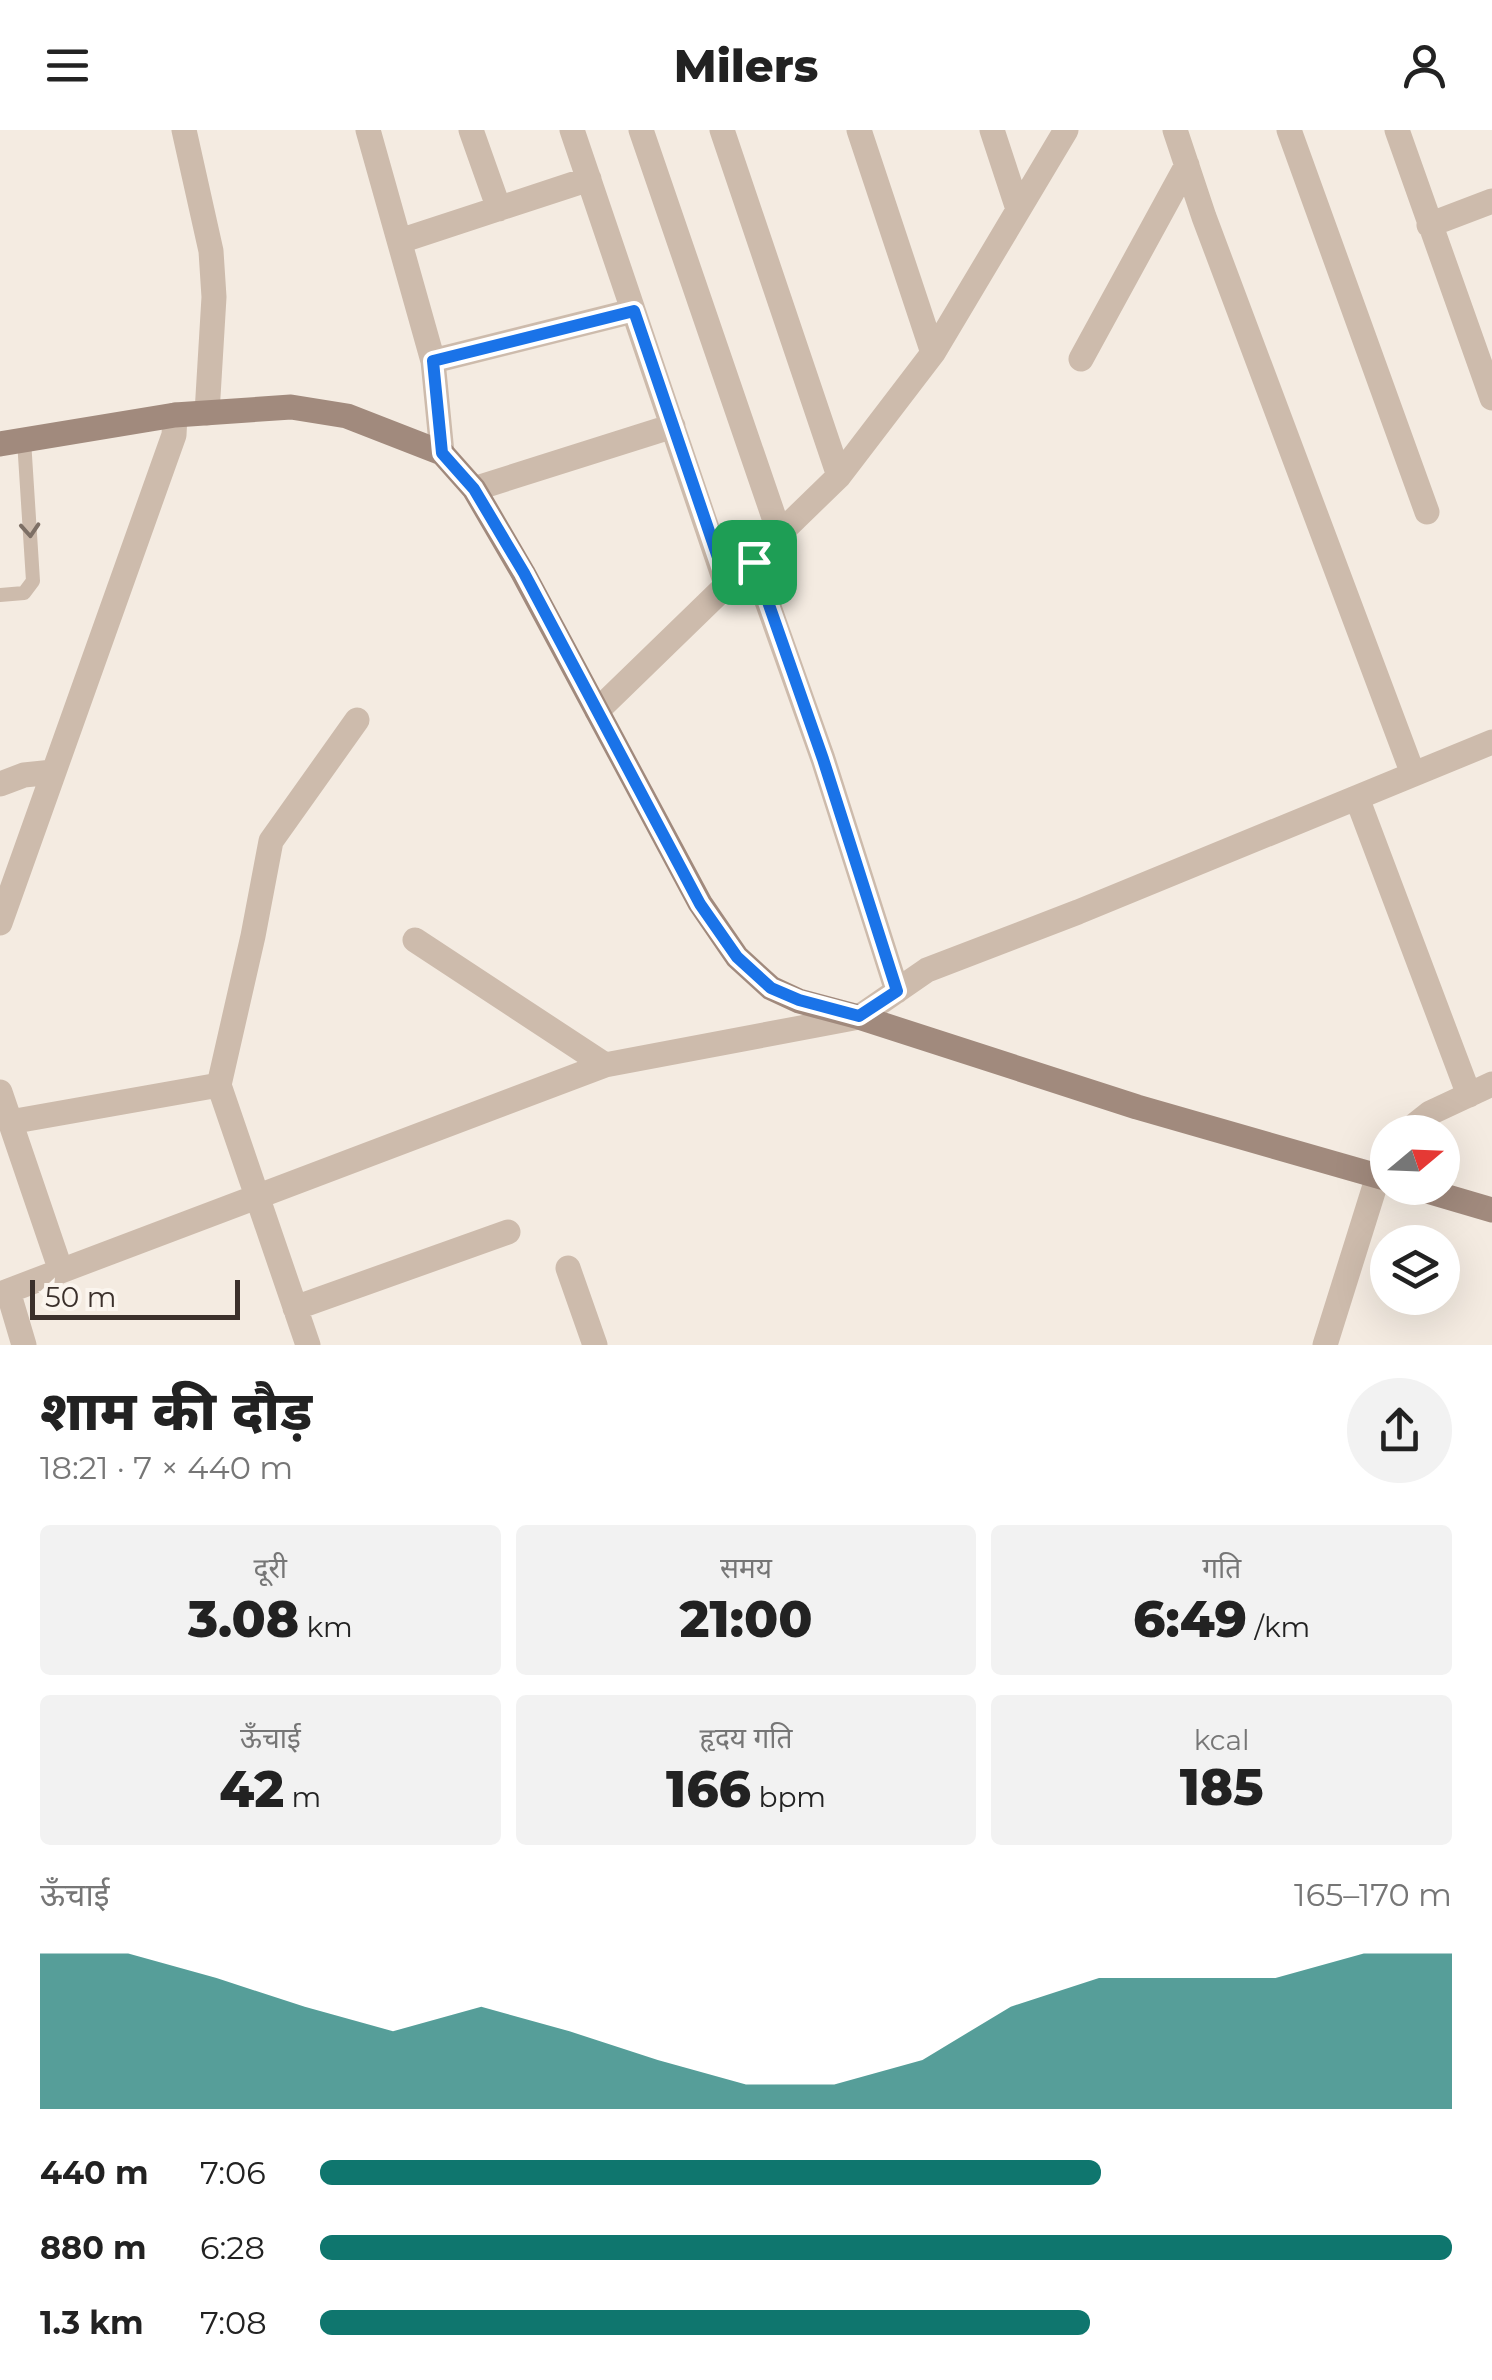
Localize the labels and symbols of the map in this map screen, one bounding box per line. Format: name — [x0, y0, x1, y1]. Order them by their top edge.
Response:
pin — [712, 520, 797, 605]
one-way arrow — [19, 522, 40, 538]
north arrow — [1370, 1115, 1460, 1205]
scale bar — [30, 1275, 240, 1320]

